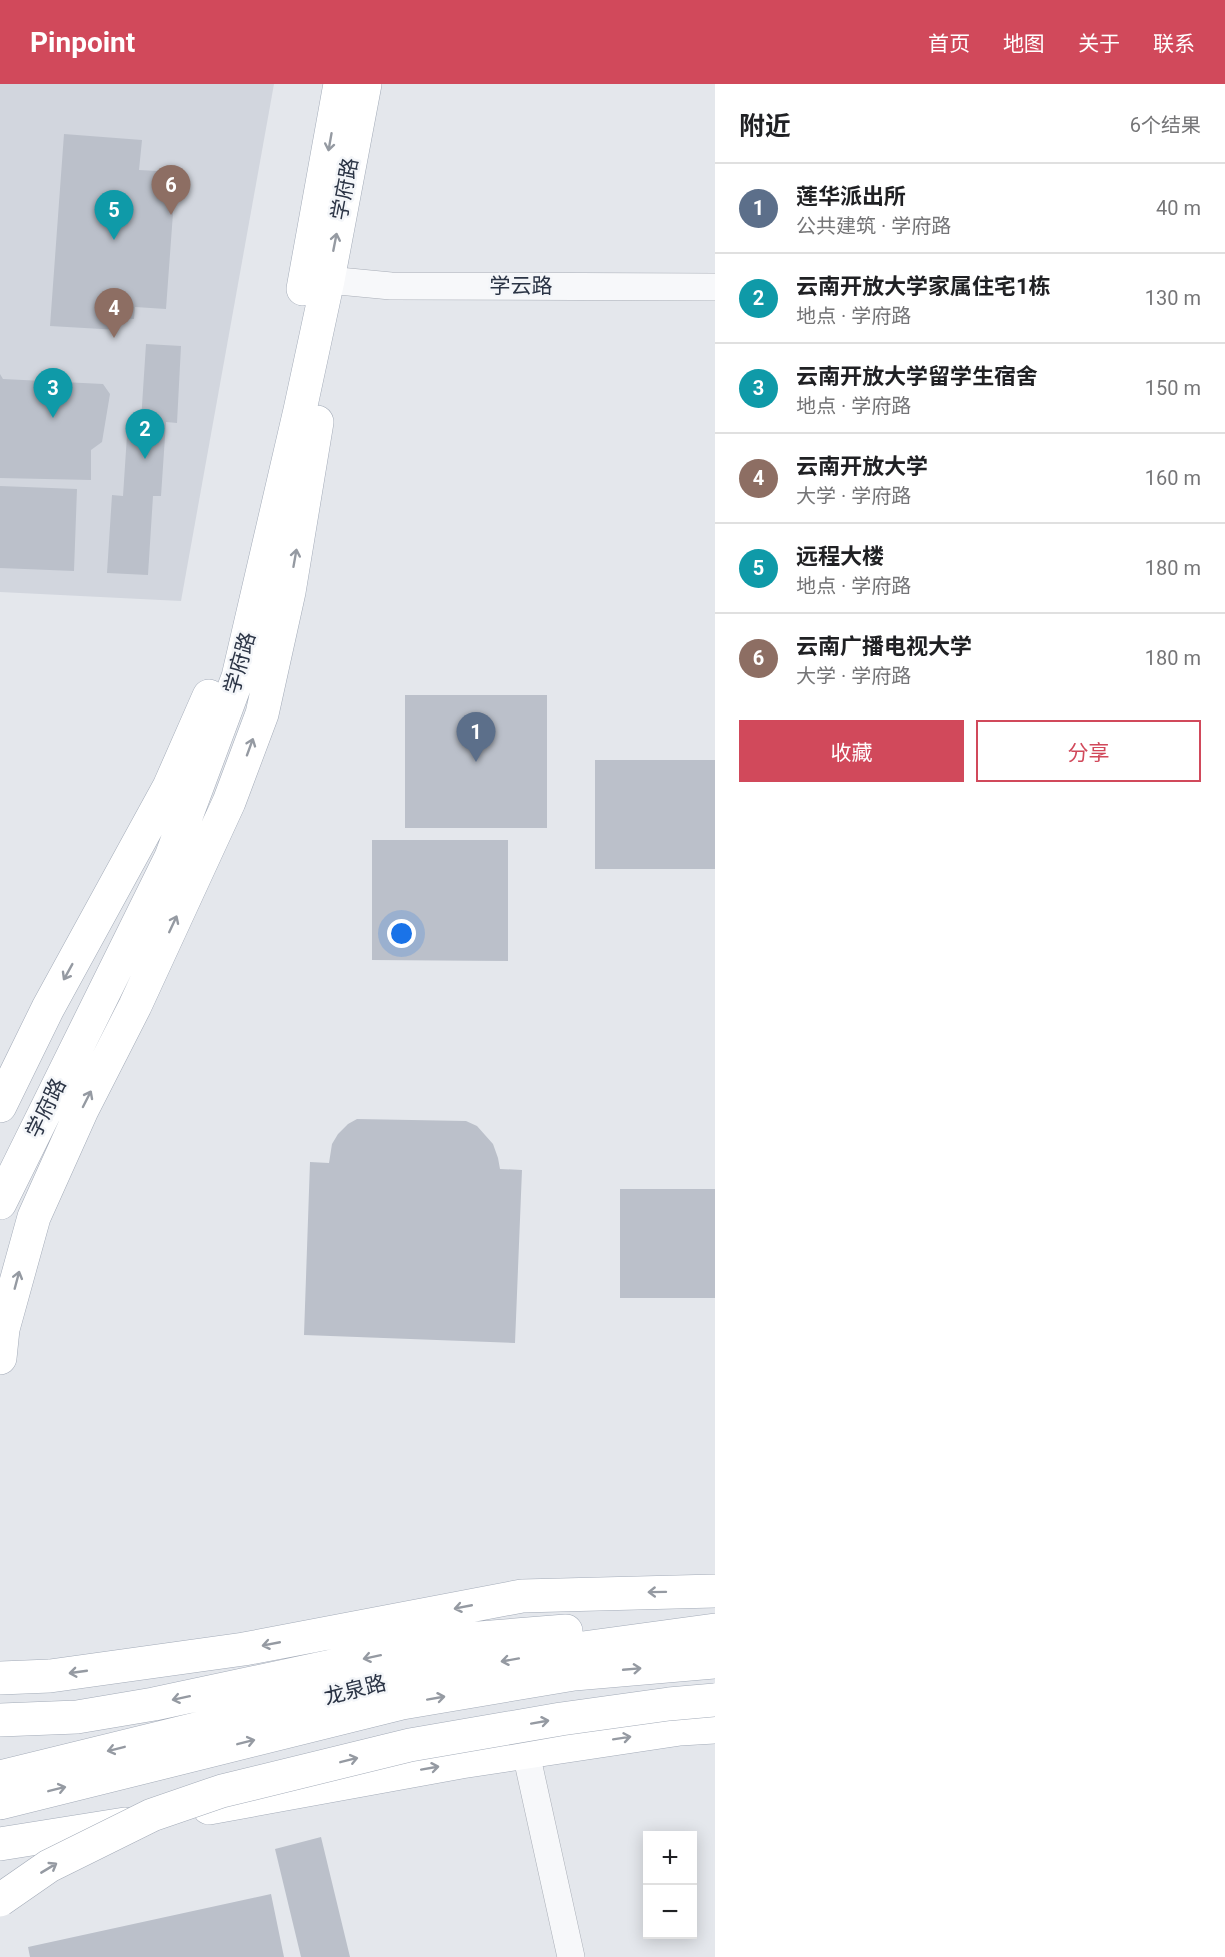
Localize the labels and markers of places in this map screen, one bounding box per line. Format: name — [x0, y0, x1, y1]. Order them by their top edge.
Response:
pin: 6 — [152, 166, 190, 215]
pin: 5 — [94, 190, 134, 240]
pin: 4 — [94, 288, 134, 338]
pin: 3 — [34, 368, 72, 418]
pin: 2 — [126, 410, 164, 459]
pin: 1 — [456, 712, 496, 762]

